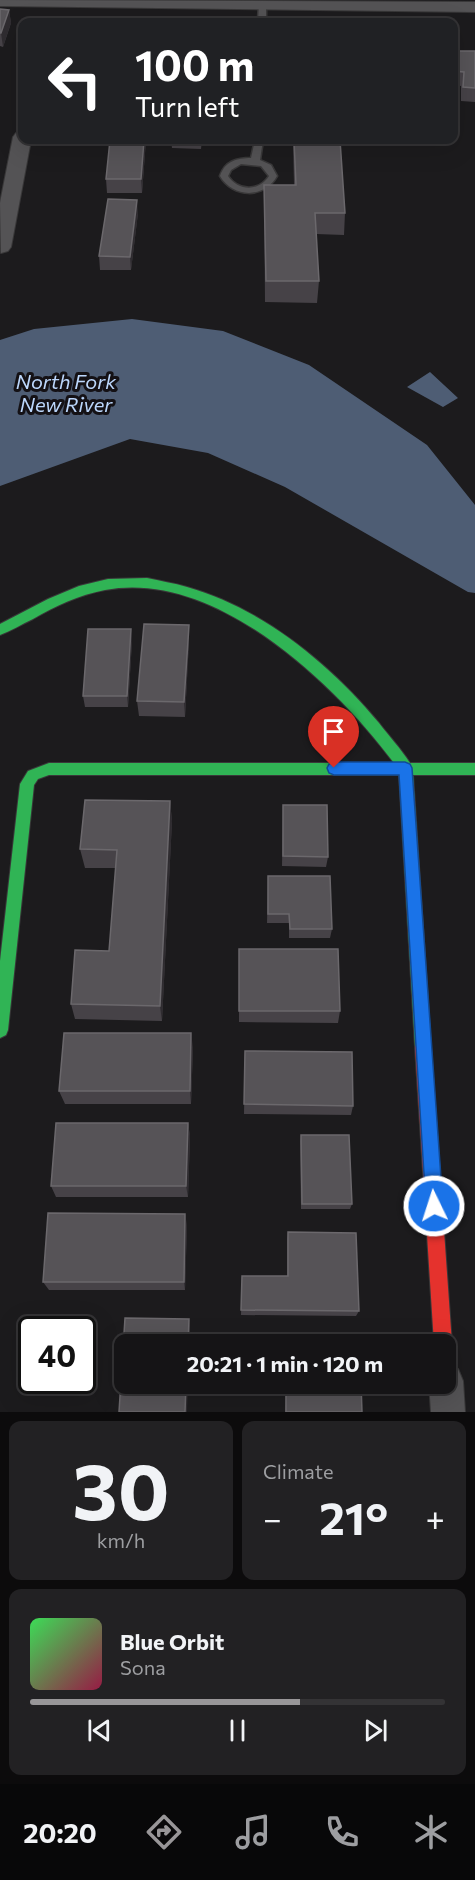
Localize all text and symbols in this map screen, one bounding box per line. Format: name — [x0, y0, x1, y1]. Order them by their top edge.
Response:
text: 100 m — [135, 38, 255, 90]
icon: left — [36, 42, 114, 120]
text: Turn left — [135, 90, 239, 123]
water label: North Fork New River — [16, 369, 117, 416]
pin — [308, 706, 359, 768]
icon: arrive — [317, 715, 350, 748]
position arrow — [402, 1174, 466, 1238]
speed limit sign: 40 — [18, 1316, 96, 1394]
text: 20:21 · 1 min · 120 m — [187, 1350, 383, 1377]
text: 30 — [72, 1441, 170, 1536]
text: Climate — [263, 1459, 333, 1483]
text: 21° — [319, 1489, 388, 1544]
text: − — [263, 1497, 282, 1538]
text: + — [426, 1497, 445, 1538]
text: km/h — [97, 1528, 145, 1552]
text: Blue Orbit — [120, 1628, 224, 1655]
text: Sona — [120, 1655, 166, 1679]
icon: previous — [83, 1714, 116, 1747]
icon: pause — [221, 1714, 254, 1747]
icon: next — [359, 1714, 392, 1747]
icon: directions — [143, 1811, 185, 1853]
icon: music — [232, 1811, 274, 1853]
icon: phone — [321, 1811, 363, 1853]
icon: climate — [410, 1811, 452, 1853]
text: 20:20 — [23, 1816, 97, 1849]

